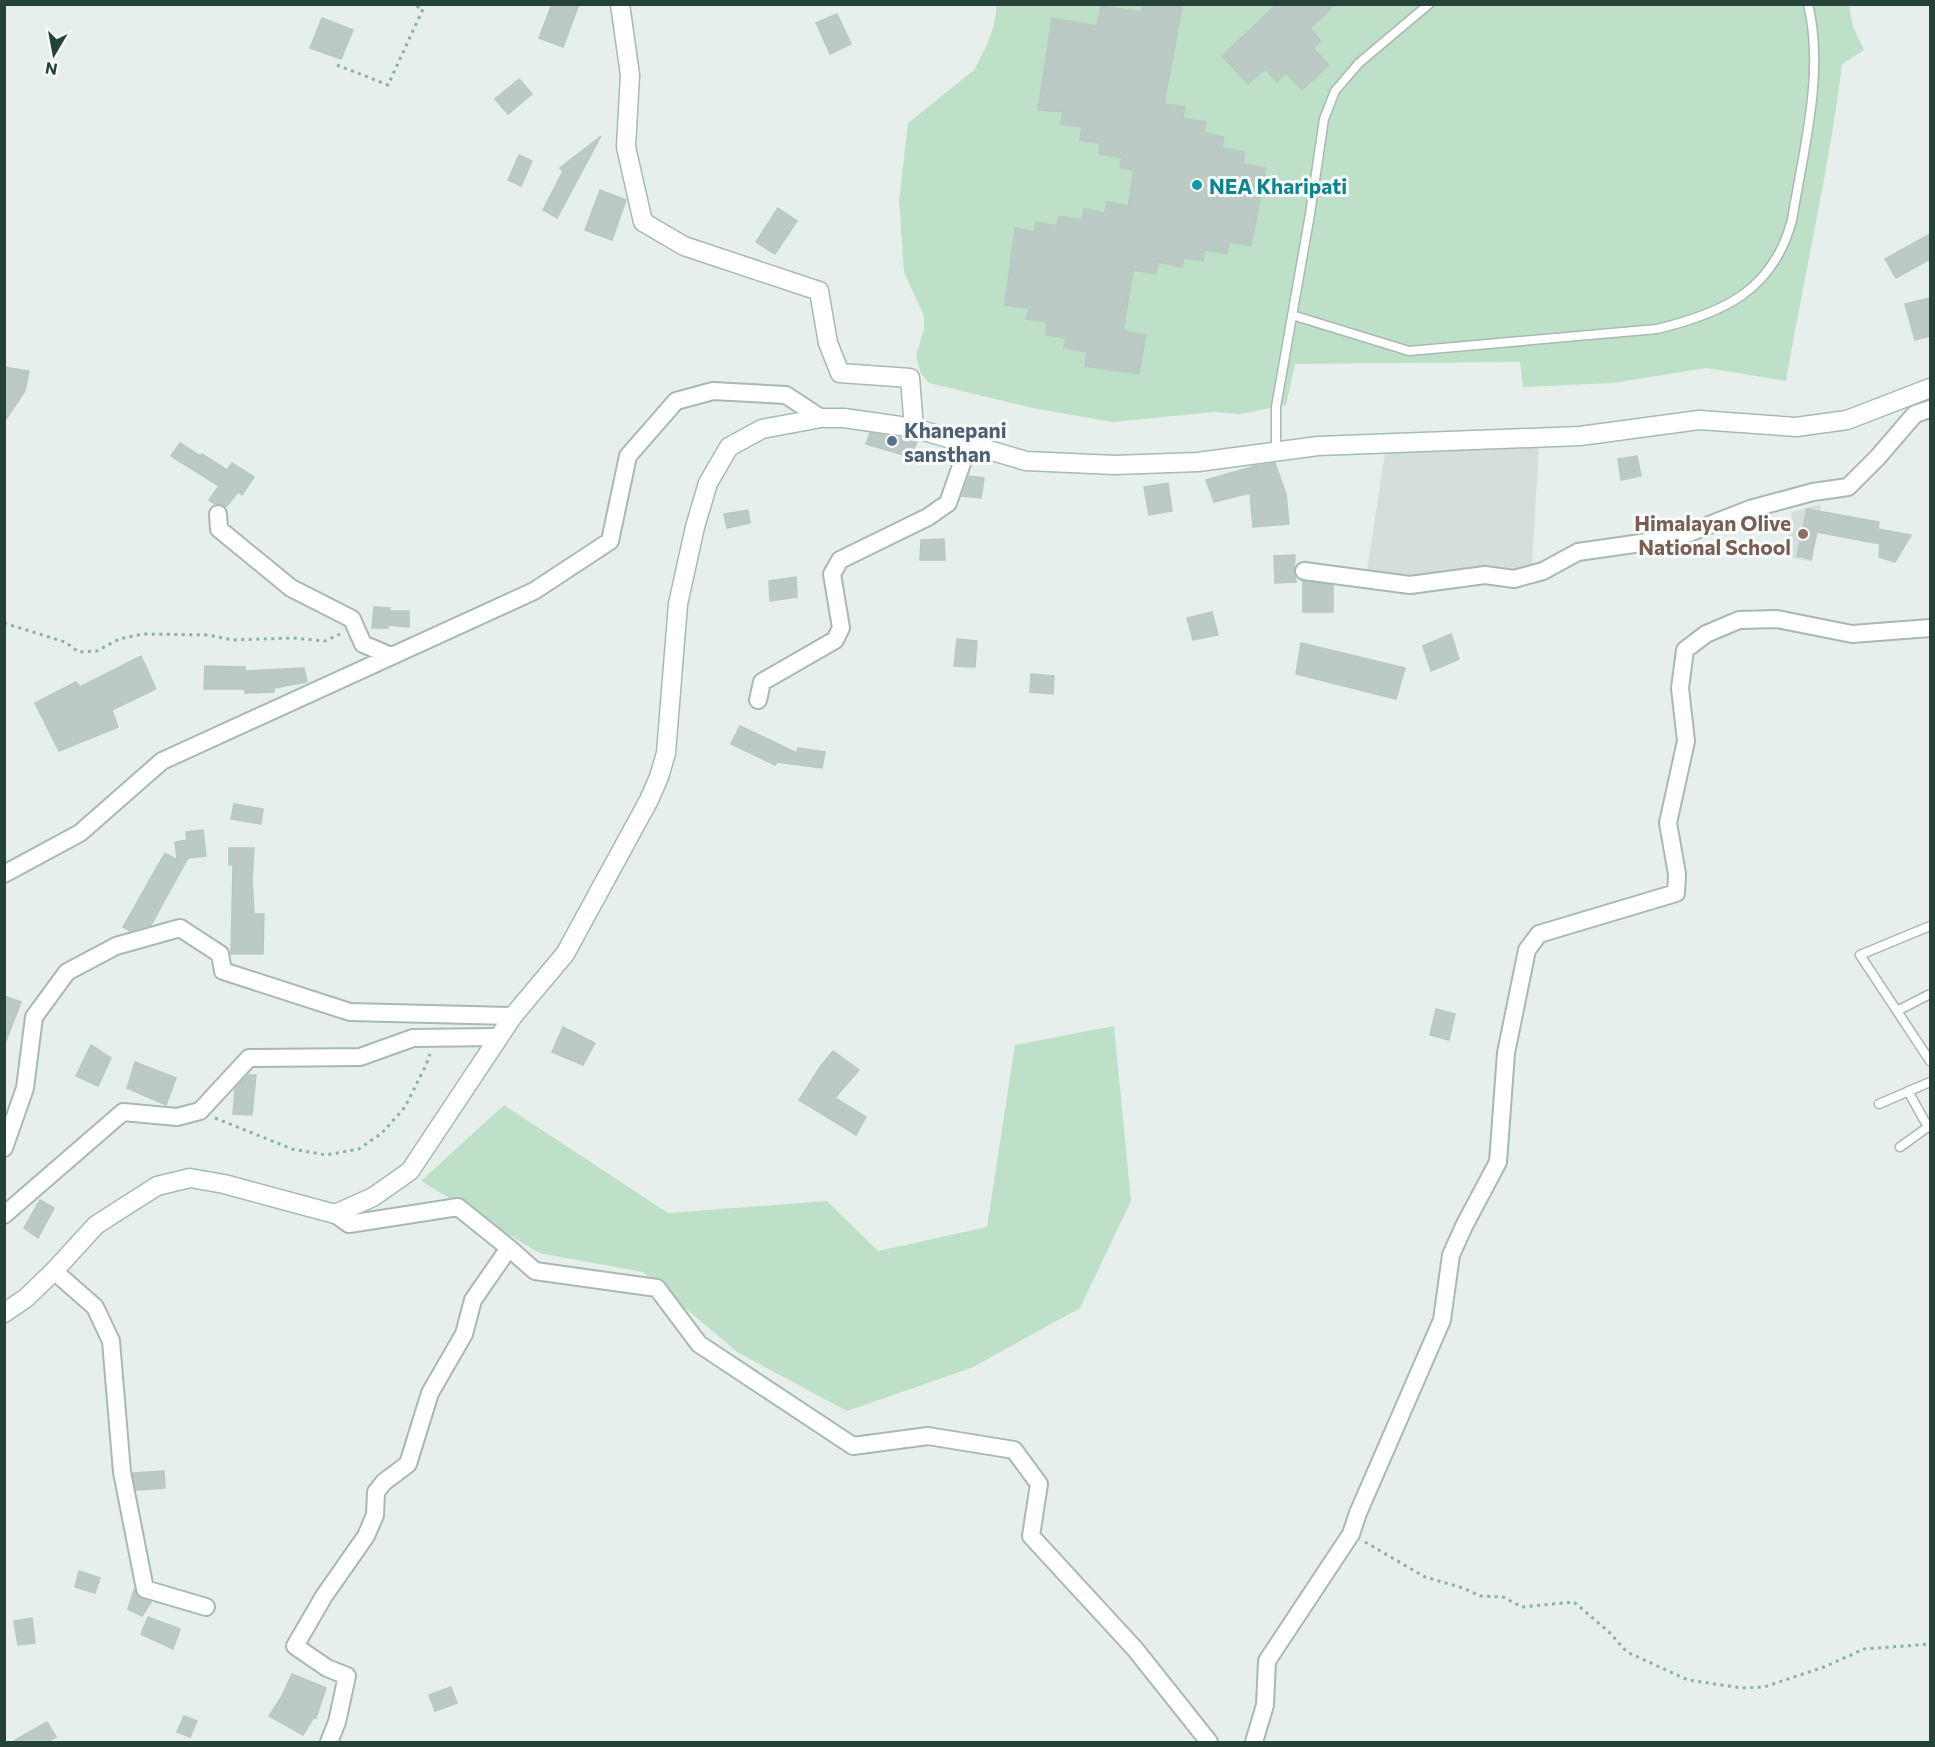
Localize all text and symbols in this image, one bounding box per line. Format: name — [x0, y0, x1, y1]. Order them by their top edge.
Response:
north arrow — [24, 24, 84, 84]
text: N — [44, 59, 59, 80]
place label: NEA Kharipati — [1209, 173, 1347, 198]
marker: NEA Kharipati — [1190, 178, 1204, 192]
place label: Khanepani sansthan — [904, 417, 1007, 466]
marker: Khanepani sansthan — [885, 434, 899, 448]
place label: Himalayan Olive National School — [1634, 510, 1791, 559]
marker: Himalayan Olive National School — [1796, 527, 1810, 541]

